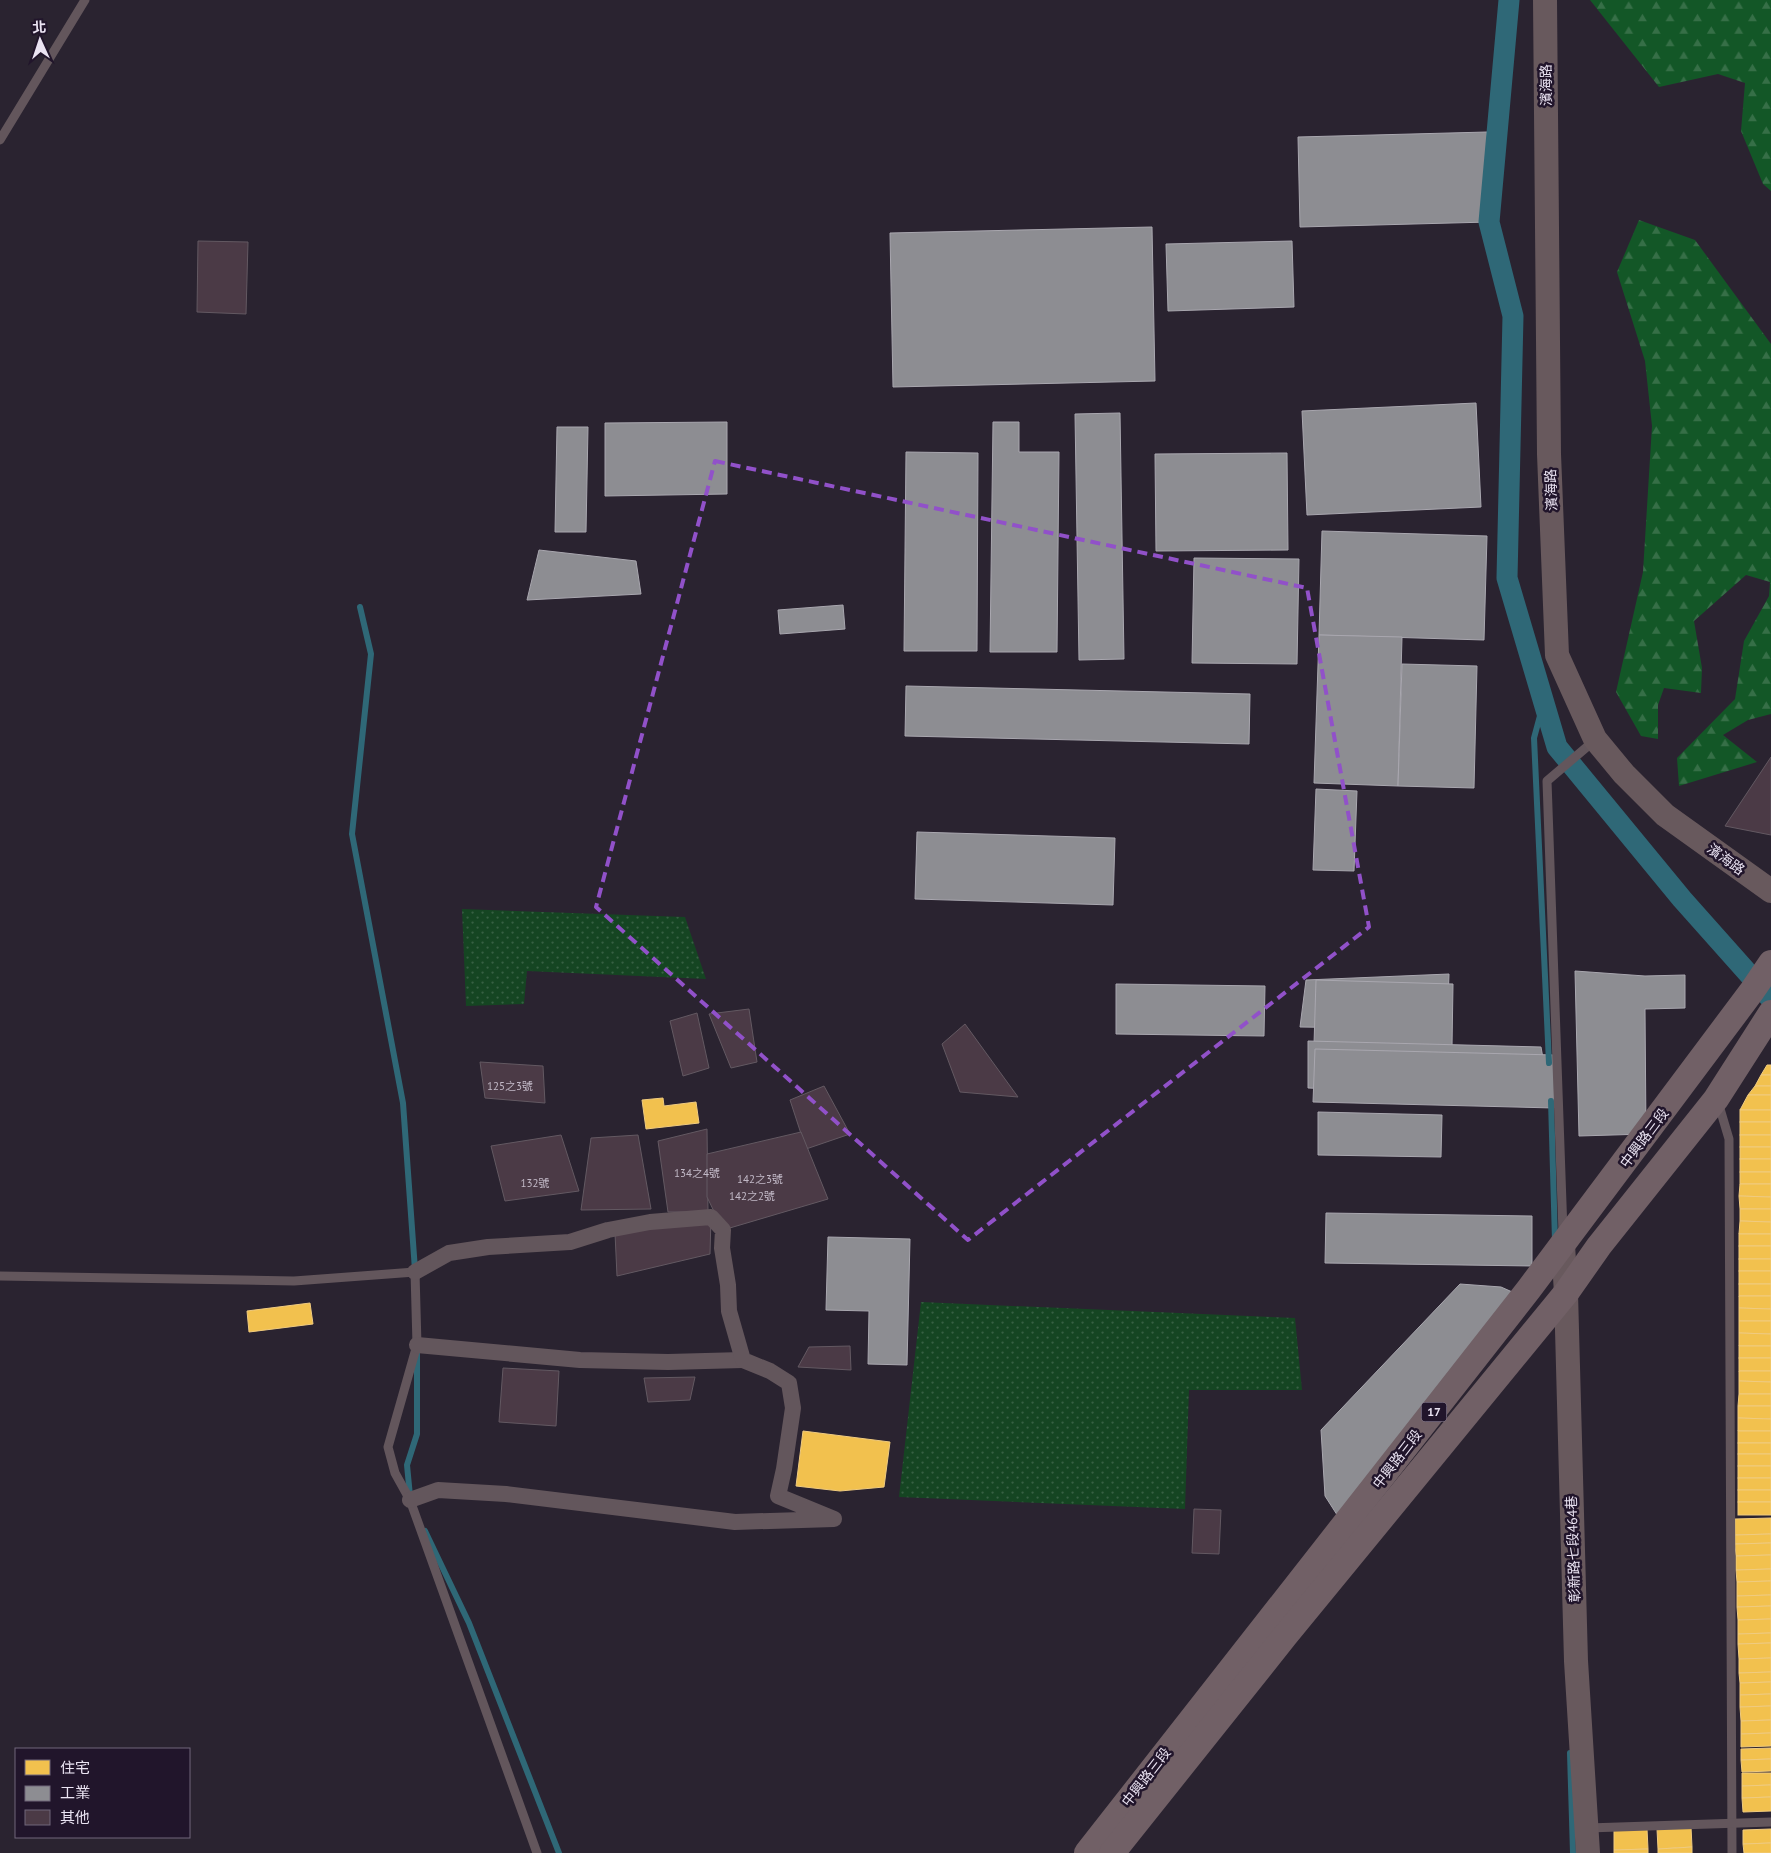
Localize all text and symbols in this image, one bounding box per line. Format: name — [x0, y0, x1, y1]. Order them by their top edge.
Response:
north arrow — [15, 15, 65, 65]
text: 北 — [32, 18, 47, 36]
street label: 濱海路 — [1537, 64, 1555, 106]
street label: 濱海路 — [1541, 469, 1561, 511]
street label: 濱海路 — [1704, 839, 1748, 879]
house number: 125之3號 — [487, 1079, 533, 1093]
street label: 中興路三段 — [1616, 1105, 1672, 1171]
house number: 134之4號 — [674, 1166, 720, 1180]
house number: 142之3號 — [737, 1172, 783, 1186]
house number: 132號 — [521, 1176, 550, 1190]
house number: 142之2號 — [729, 1189, 775, 1203]
road number: 17 — [1422, 1402, 1446, 1421]
street label: 中興路三段 — [1368, 1426, 1426, 1492]
street label: 彰新路七段464巷 — [1562, 1495, 1584, 1603]
street label: 中興路三段 — [1117, 1744, 1175, 1810]
legend — [15, 1748, 190, 1838]
text: 住宅 — [60, 1758, 90, 1777]
text: 工業 — [60, 1783, 90, 1802]
text: 其他 — [60, 1808, 90, 1827]

